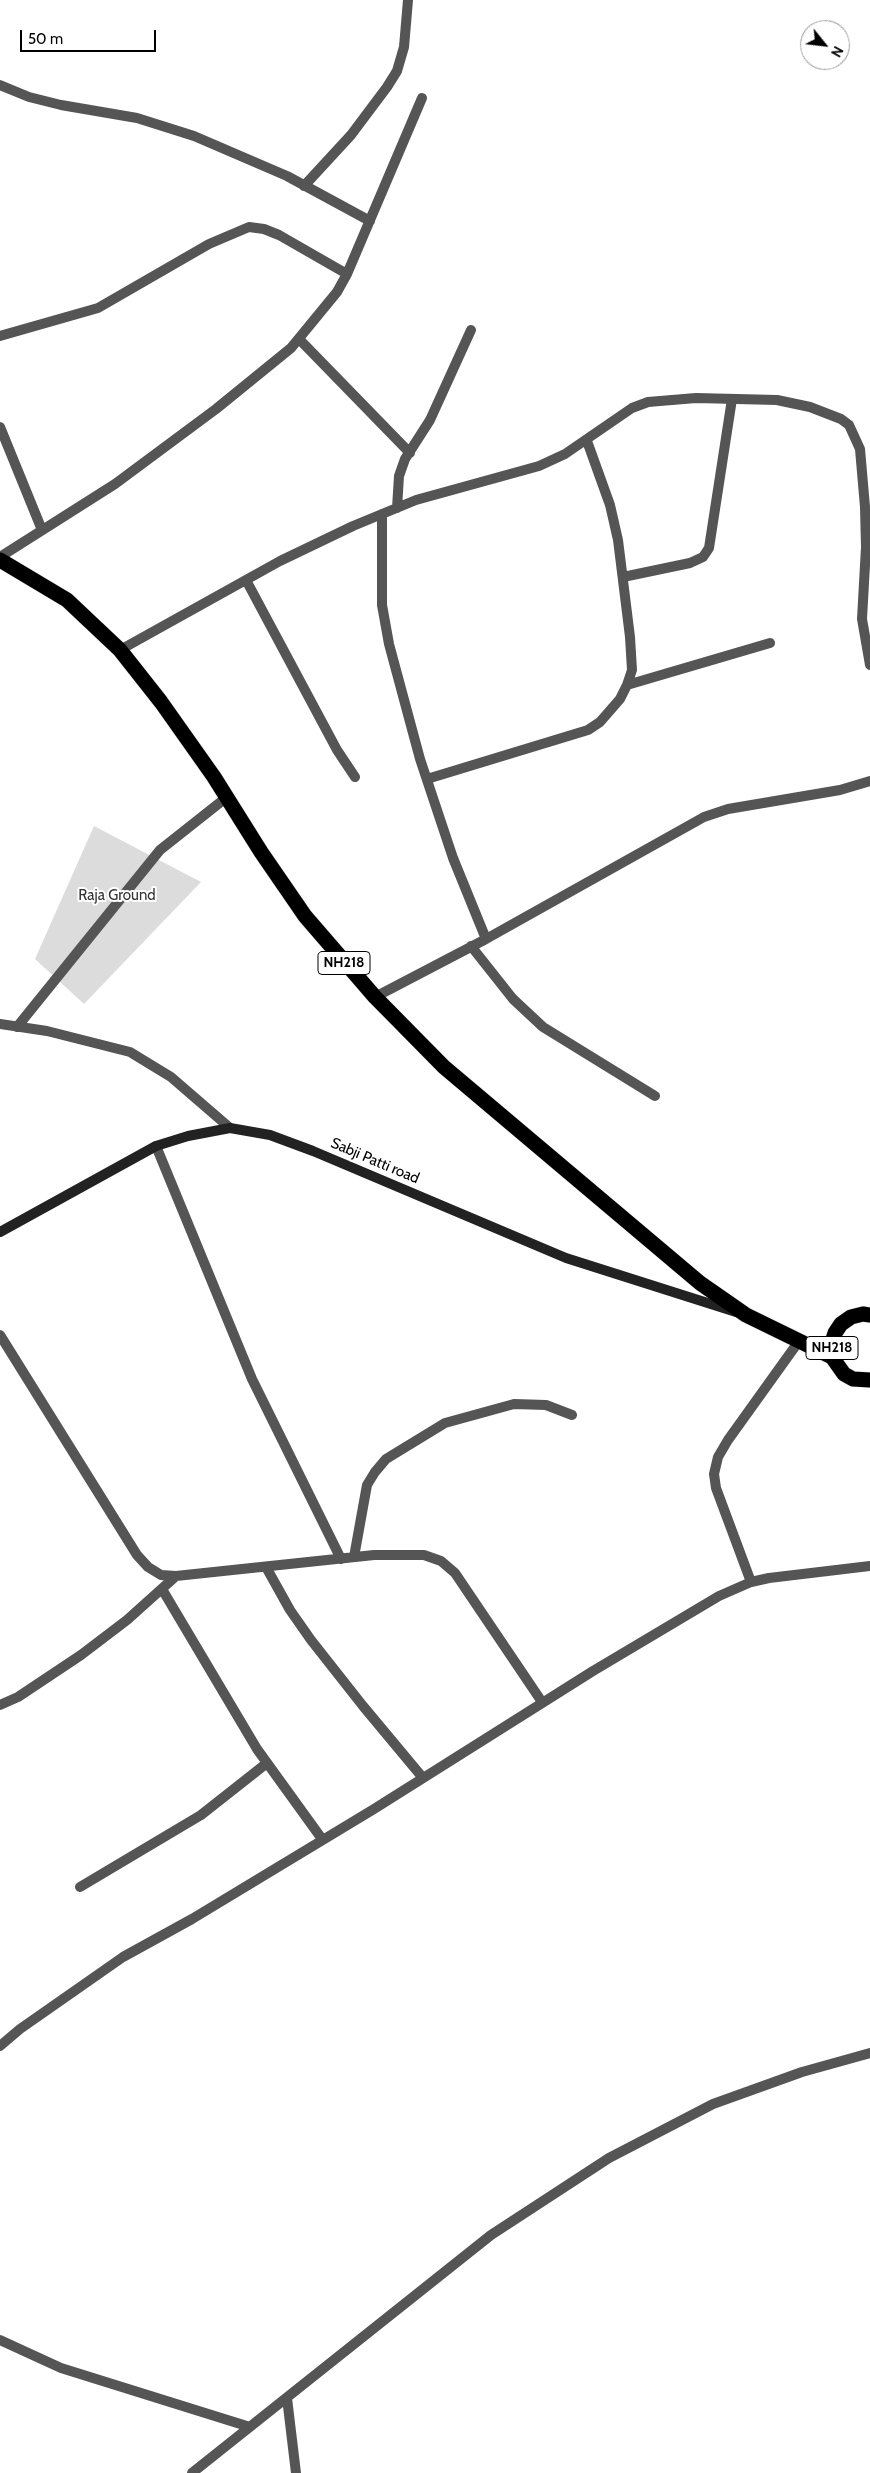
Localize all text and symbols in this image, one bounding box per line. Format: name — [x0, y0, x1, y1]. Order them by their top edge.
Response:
scale bar — [22, 20, 159, 52]
north arrow — [800, 20, 850, 70]
text: 50 m — [28, 30, 63, 48]
text: N — [827, 43, 848, 60]
park label: Raja Ground — [78, 887, 156, 905]
road number: NH218 — [318, 951, 370, 974]
street label: Sabji Patti road — [328, 1134, 422, 1188]
road number: NH218 — [806, 1336, 858, 1360]

